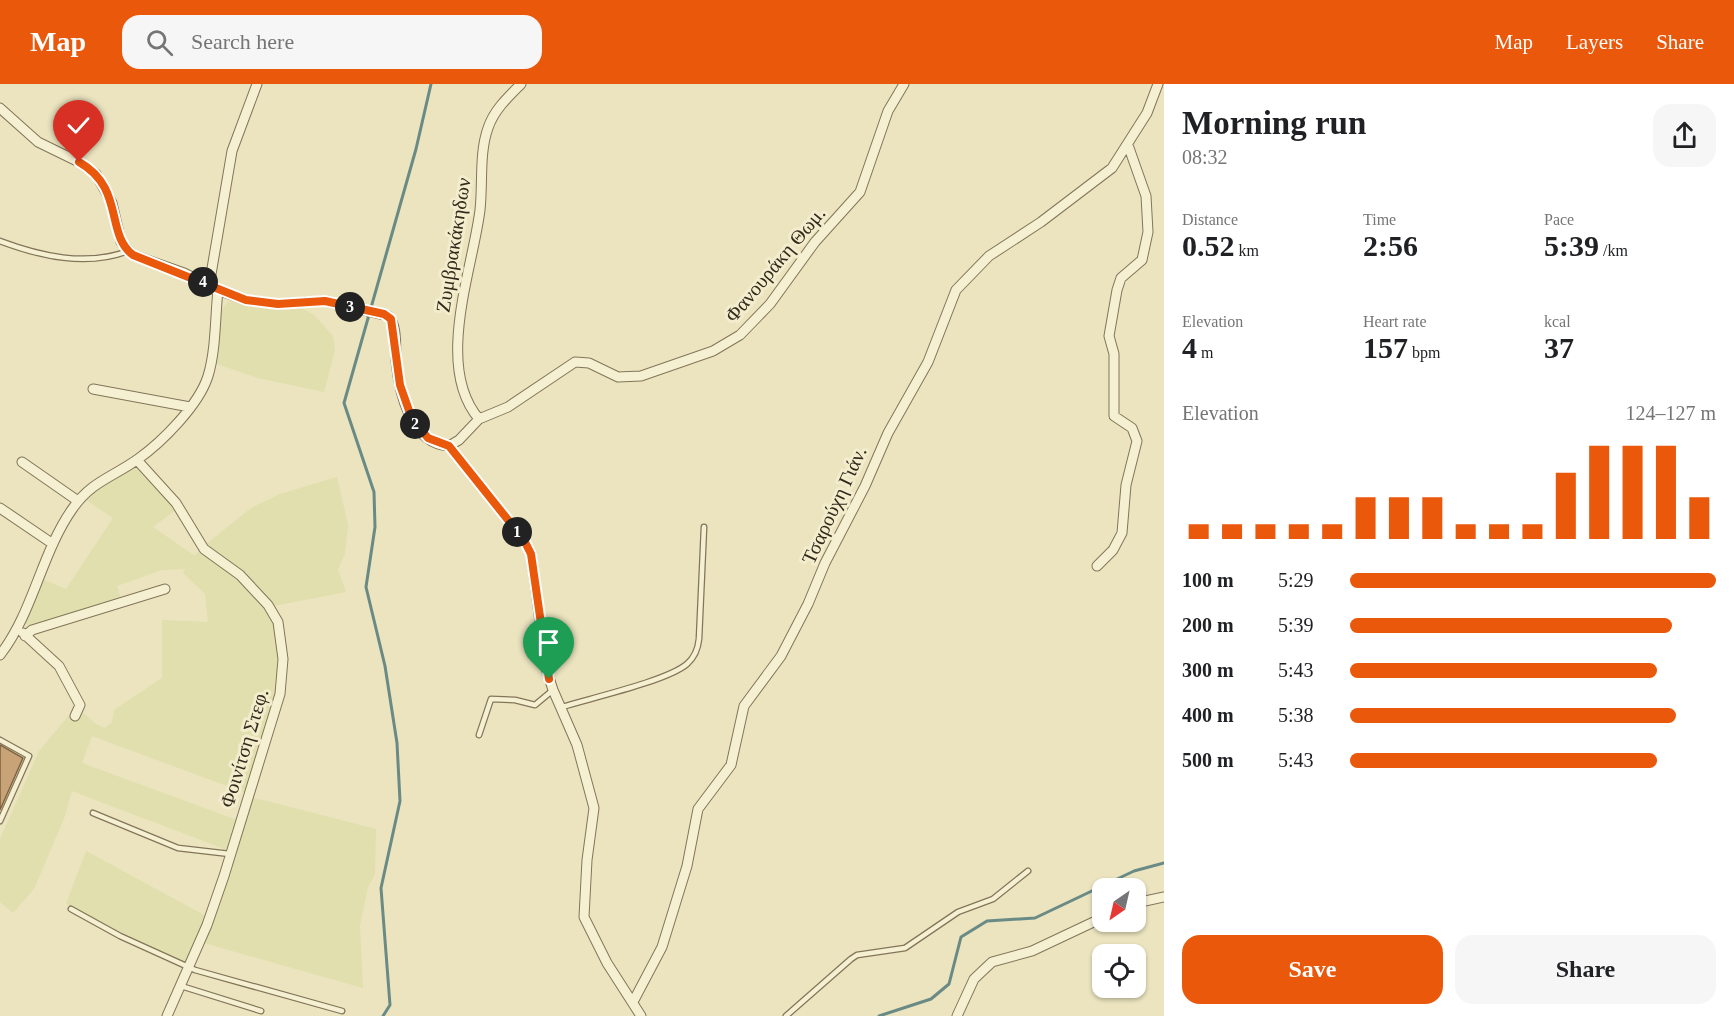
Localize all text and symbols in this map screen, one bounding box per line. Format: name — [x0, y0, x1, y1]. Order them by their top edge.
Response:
search box — [122, 15, 542, 69]
text: Map — [30, 26, 86, 57]
icon: search — [143, 26, 176, 59]
text: Search here — [191, 29, 294, 54]
text: Map — [1495, 30, 1533, 54]
text: Layers — [1566, 30, 1623, 54]
text: Share — [1656, 30, 1704, 54]
pin — [53, 100, 104, 162]
button: share — [1653, 104, 1716, 167]
text: Morning run — [1182, 105, 1366, 141]
icon: check — [62, 109, 95, 142]
text: 08:32 — [1182, 146, 1228, 168]
street label: Ζυμβρακάκηδων — [431, 176, 475, 314]
street label: Φανουράκη Θωμ. — [720, 202, 830, 327]
text: Distance — [1182, 211, 1238, 228]
text: Time — [1363, 211, 1396, 228]
text: Pace — [1544, 211, 1574, 228]
text: 0.52 — [1182, 229, 1235, 262]
text: 2:56 — [1363, 229, 1418, 262]
text: 5:39 — [1544, 229, 1599, 262]
text: km — [1235, 242, 1259, 259]
text: /km — [1599, 242, 1628, 259]
pin: 4 — [188, 267, 218, 297]
text: 4 — [199, 273, 207, 290]
pin: 3 — [335, 292, 365, 322]
text: 3 — [346, 298, 354, 315]
text: Elevation — [1182, 313, 1243, 330]
text: Heart rate — [1363, 313, 1427, 330]
text: kcal — [1544, 313, 1571, 330]
text: 4 — [1182, 331, 1197, 364]
text: 157 — [1363, 331, 1408, 364]
text: 37 — [1544, 331, 1574, 364]
text: m — [1197, 344, 1213, 361]
text: bpm — [1408, 344, 1440, 361]
text: Elevation — [1182, 402, 1259, 424]
text: 124–127 m — [1625, 402, 1716, 424]
pin: 2 — [400, 409, 430, 439]
text: 2 — [411, 415, 419, 432]
street label: Τσαρούχη Γιάν. — [797, 443, 872, 568]
pin: 1 — [502, 517, 532, 547]
text: 1 — [513, 523, 521, 540]
text: 100 m — [1182, 569, 1234, 591]
text: 5:29 — [1278, 569, 1314, 591]
text: 200 m — [1182, 614, 1234, 636]
text: 5:39 — [1278, 614, 1314, 636]
pin — [523, 617, 574, 679]
icon: arrive — [532, 626, 565, 659]
text: 300 m — [1182, 659, 1234, 681]
text: 5:43 — [1278, 659, 1314, 681]
street label: Φοινίτση Στεφ. — [216, 686, 273, 810]
text: 400 m — [1182, 704, 1234, 726]
text: 5:38 — [1278, 704, 1314, 726]
text: 500 m — [1182, 749, 1234, 771]
text: 5:43 — [1278, 749, 1314, 771]
north arrow — [1092, 878, 1146, 932]
map controls — [1092, 878, 1146, 998]
button: Save — [1182, 935, 1443, 1004]
button: Share — [1455, 935, 1716, 1004]
button: locate — [1092, 944, 1146, 998]

